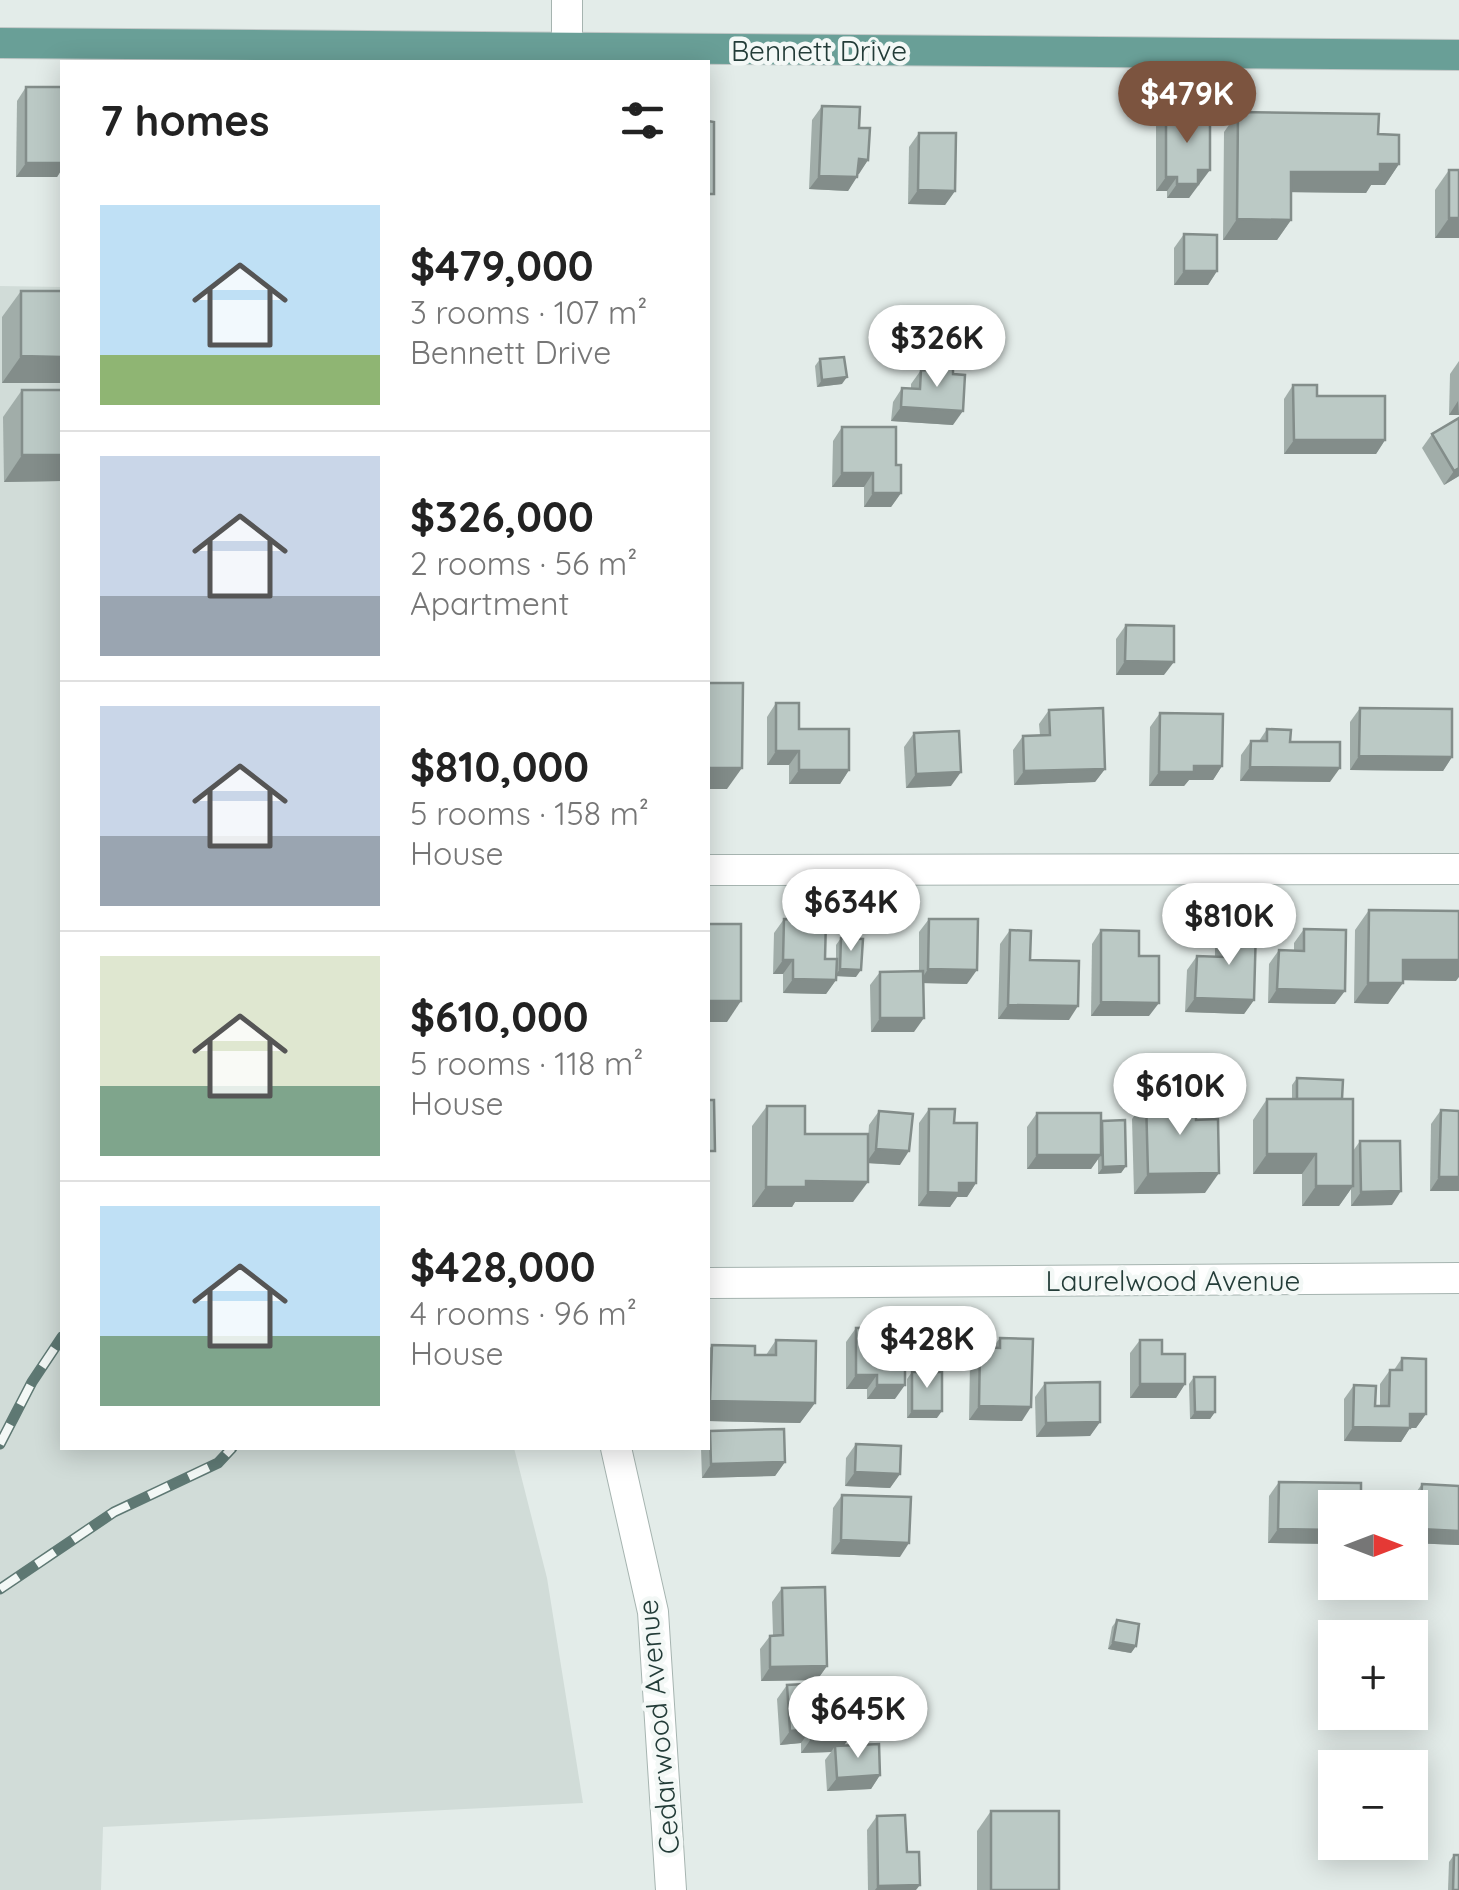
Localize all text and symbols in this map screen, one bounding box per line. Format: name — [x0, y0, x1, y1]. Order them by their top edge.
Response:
street label: Bennett Drive — [731, 33, 907, 68]
pin: $479K — [1117, 61, 1257, 146]
text: $479K — [1140, 73, 1234, 113]
icon: filters — [615, 93, 670, 148]
text: 7 homes — [100, 94, 269, 147]
text: $479,000 — [410, 239, 594, 292]
icon: home — [180, 245, 300, 365]
text: 3 rooms · 107 m² — [410, 292, 647, 332]
pin: $326K — [867, 305, 1007, 390]
text: $326K — [890, 317, 984, 357]
text: Bennett Drive — [410, 332, 611, 372]
text: $326,000 — [410, 490, 594, 543]
icon: home — [180, 496, 300, 616]
text: 2 rooms · 56 m² — [410, 543, 637, 583]
text: Apartment — [410, 583, 569, 623]
text: $810,000 — [410, 740, 589, 793]
icon: home — [180, 746, 300, 866]
text: 5 rooms · 158 m² — [410, 793, 649, 833]
text: House — [410, 833, 504, 873]
pin: $634K — [781, 869, 921, 954]
text: $634K — [804, 881, 898, 921]
pin: $810K — [1159, 883, 1299, 968]
text: $810K — [1184, 895, 1274, 935]
text: $610,000 — [410, 990, 589, 1043]
icon: home — [180, 996, 300, 1116]
text: 5 rooms · 118 m² — [410, 1043, 643, 1083]
pin: $610K — [1110, 1053, 1250, 1138]
text: $610K — [1135, 1065, 1225, 1105]
text: House — [410, 1083, 504, 1123]
text: $428,000 — [410, 1240, 596, 1293]
icon: home — [180, 1246, 300, 1366]
street label: Laurelwood Avenue — [1046, 1263, 1300, 1298]
text: 4 rooms · 96 m² — [410, 1293, 637, 1333]
pin: $428K — [857, 1306, 997, 1391]
text: $428K — [880, 1318, 974, 1358]
text: House — [410, 1333, 504, 1373]
north arrow — [1318, 1490, 1428, 1600]
map controls — [1318, 1490, 1428, 1860]
street label: Cedarwood Avenue — [629, 1598, 687, 1856]
button: + — [1318, 1620, 1428, 1730]
pin: $645K — [788, 1676, 928, 1761]
text: $645K — [810, 1688, 906, 1728]
button: − — [1318, 1750, 1428, 1860]

